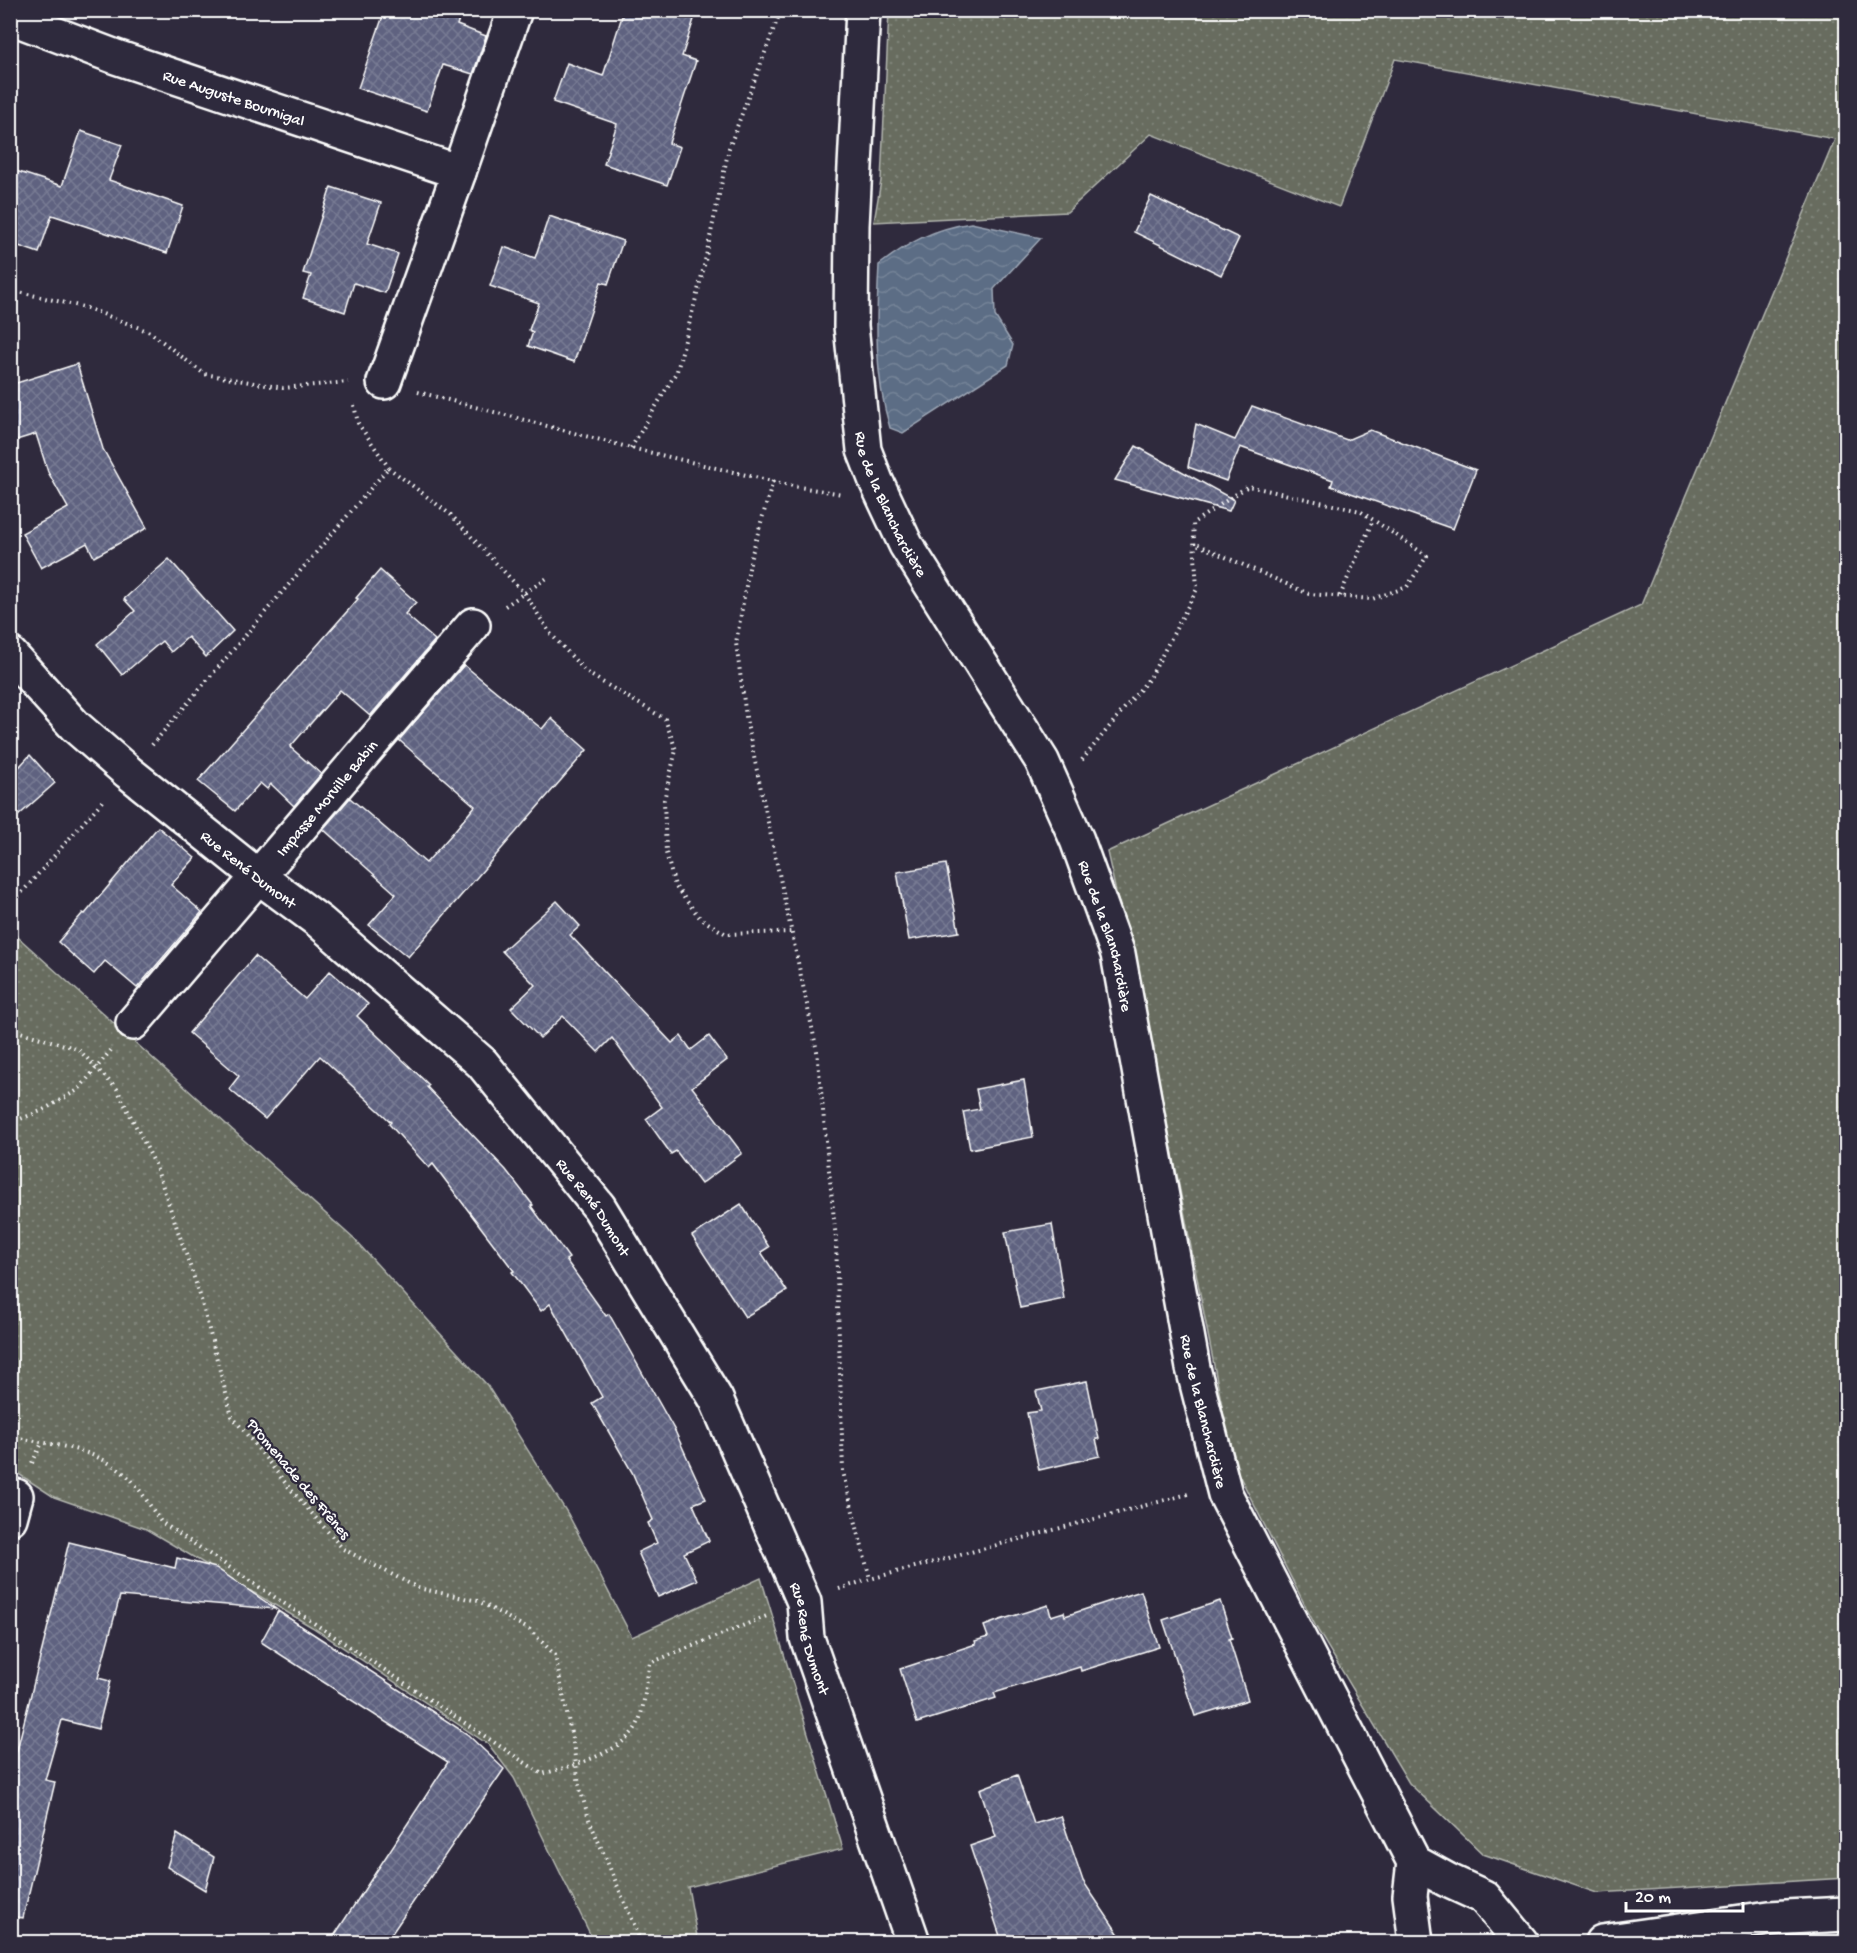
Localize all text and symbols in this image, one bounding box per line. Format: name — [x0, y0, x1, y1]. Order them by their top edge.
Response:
street label: Rue Auguste Bournigal — [160, 67, 306, 133]
street label: Rue de la Blanchardière — [849, 431, 930, 582]
street label: Impasse Morville Babin — [274, 737, 384, 862]
street label: Rue René Dumont — [195, 828, 300, 915]
street label: Rue de la Blanchardière — [1072, 858, 1134, 1014]
street label: Rue René Dumont — [550, 1156, 633, 1262]
street label: Rue de la Blanchardière — [1174, 1333, 1229, 1491]
street label: Promenade des Frênes — [241, 1415, 354, 1545]
street label: Rue René Dumont — [784, 1580, 832, 1699]
scale bar — [1626, 1875, 1743, 1913]
text: 20 m — [1635, 1888, 1671, 1909]

